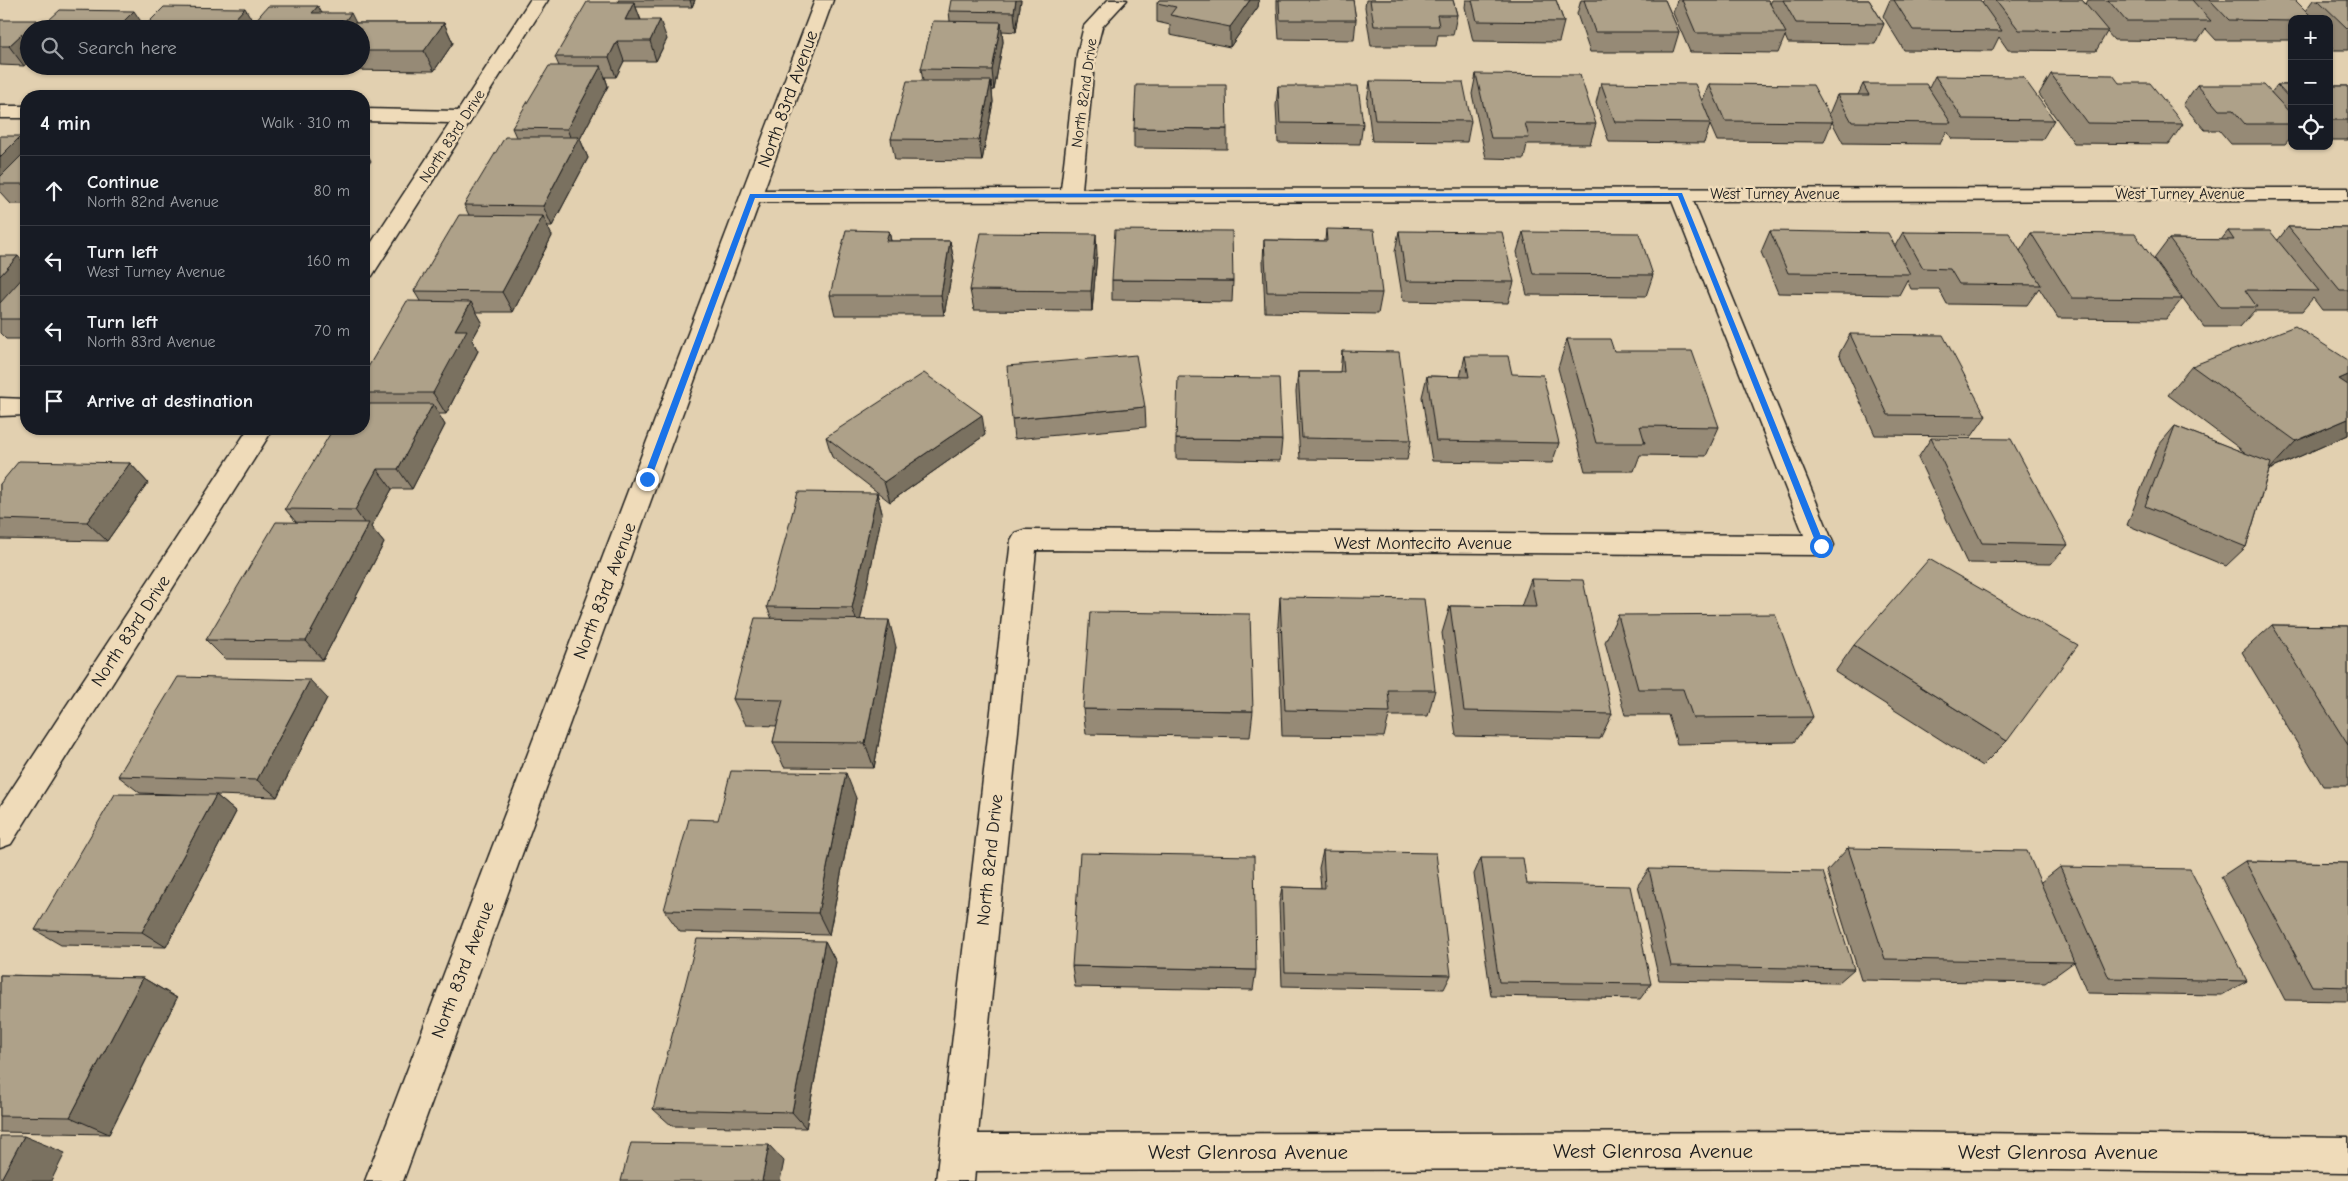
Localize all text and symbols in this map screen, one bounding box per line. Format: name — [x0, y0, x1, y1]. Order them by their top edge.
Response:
map controls — [2288, 15, 2333, 150]
button: + — [2288, 15, 2333, 60]
search box — [20, 20, 370, 75]
street label: North 83rd Avenue — [753, 27, 823, 171]
icon: search — [38, 34, 66, 62]
text: Search here — [78, 37, 177, 59]
street label: North 82nd Drive — [1067, 37, 1101, 149]
button: − — [2288, 60, 2333, 105]
street label: North 83rd Drive — [415, 86, 489, 186]
button: locate — [2288, 105, 2333, 150]
text: 4 min — [40, 111, 91, 135]
text: Walk · 310 m — [261, 114, 350, 132]
text: Continue — [87, 171, 159, 193]
icon: ahead — [40, 177, 68, 205]
text: 80 m — [313, 182, 350, 200]
street label: West Turney Avenue — [1710, 185, 1840, 203]
street label: West Turney Avenue — [2115, 185, 2245, 203]
text: North 82nd Avenue — [87, 193, 219, 211]
text: Turn left — [87, 241, 158, 263]
icon: left — [40, 247, 68, 275]
text: 160 m — [307, 252, 350, 270]
text: West Turney Avenue — [87, 263, 225, 281]
text: Turn left — [87, 311, 158, 333]
icon: left — [40, 317, 68, 345]
text: 70 m — [314, 322, 350, 340]
text: North 83rd Avenue — [87, 333, 216, 351]
icon: arrive — [40, 387, 68, 415]
text: Arrive at destination — [87, 390, 253, 412]
route end — [636, 468, 659, 491]
street label: North 83rd Avenue — [569, 520, 641, 662]
street label: West Montecito Avenue — [1334, 533, 1512, 554]
route start — [1810, 535, 1833, 558]
street label: North 83rd Drive — [87, 571, 175, 691]
street label: North 82nd Drive — [973, 793, 1007, 927]
street label: North 83rd Avenue — [427, 899, 499, 1041]
street label: West Glenrosa Avenue — [1553, 1139, 1753, 1163]
street label: West Glenrosa Avenue — [1148, 1140, 1348, 1164]
street label: West Glenrosa Avenue — [1958, 1140, 2158, 1164]

